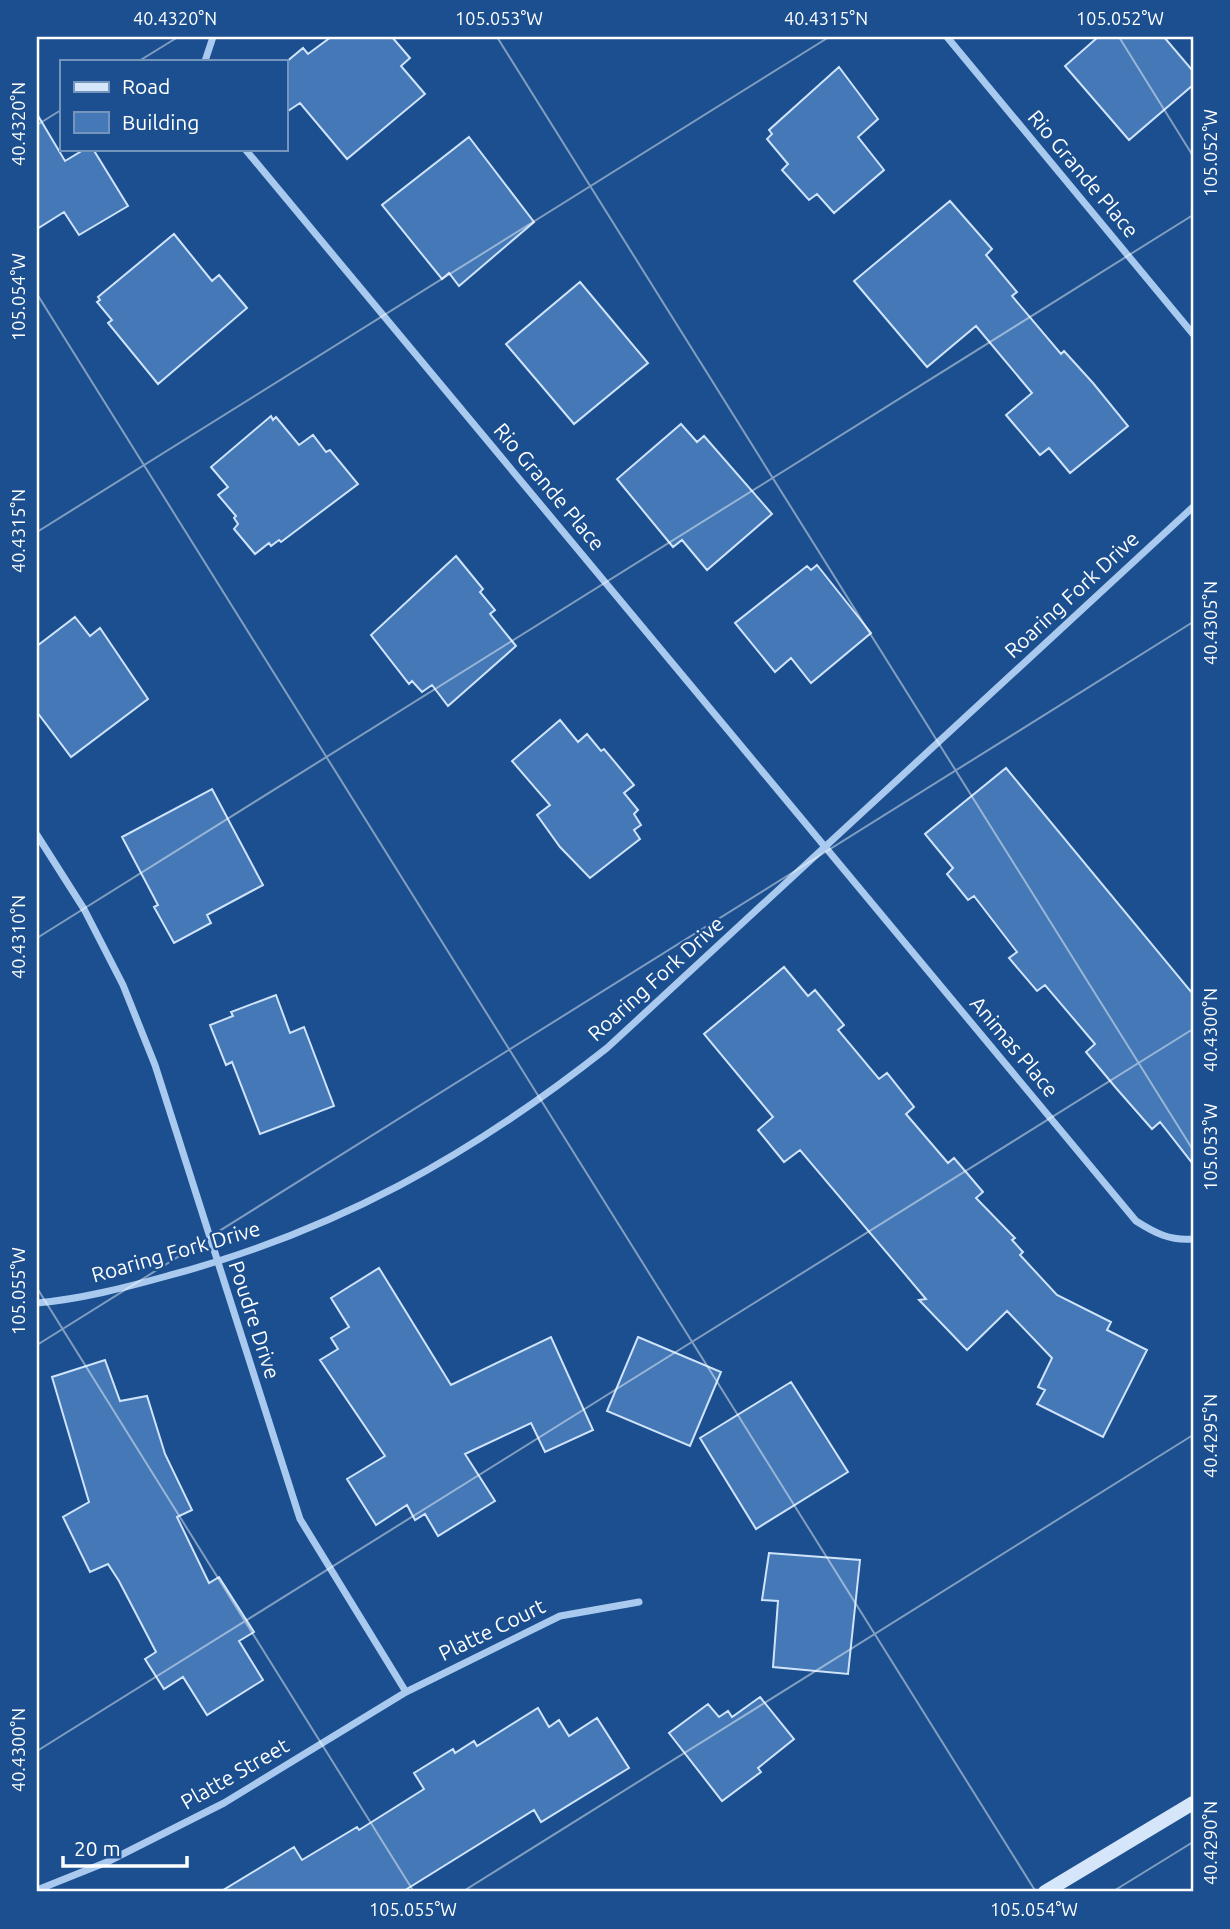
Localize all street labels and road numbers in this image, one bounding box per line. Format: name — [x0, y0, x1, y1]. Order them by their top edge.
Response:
street label: Rio Grande Place — [1024, 105, 1144, 242]
street label: Rio Grande Place — [490, 418, 610, 555]
street label: Roaring Fork Drive — [999, 526, 1143, 663]
street label: Roaring Fork Drive — [583, 911, 728, 1046]
street label: Animas Place — [966, 991, 1064, 1101]
street label: Roaring Fork Drive — [89, 1215, 263, 1287]
street label: Poudre Drive — [225, 1258, 285, 1382]
street label: Platte Court — [435, 1593, 549, 1665]
street label: Platte Street — [176, 1733, 293, 1814]

